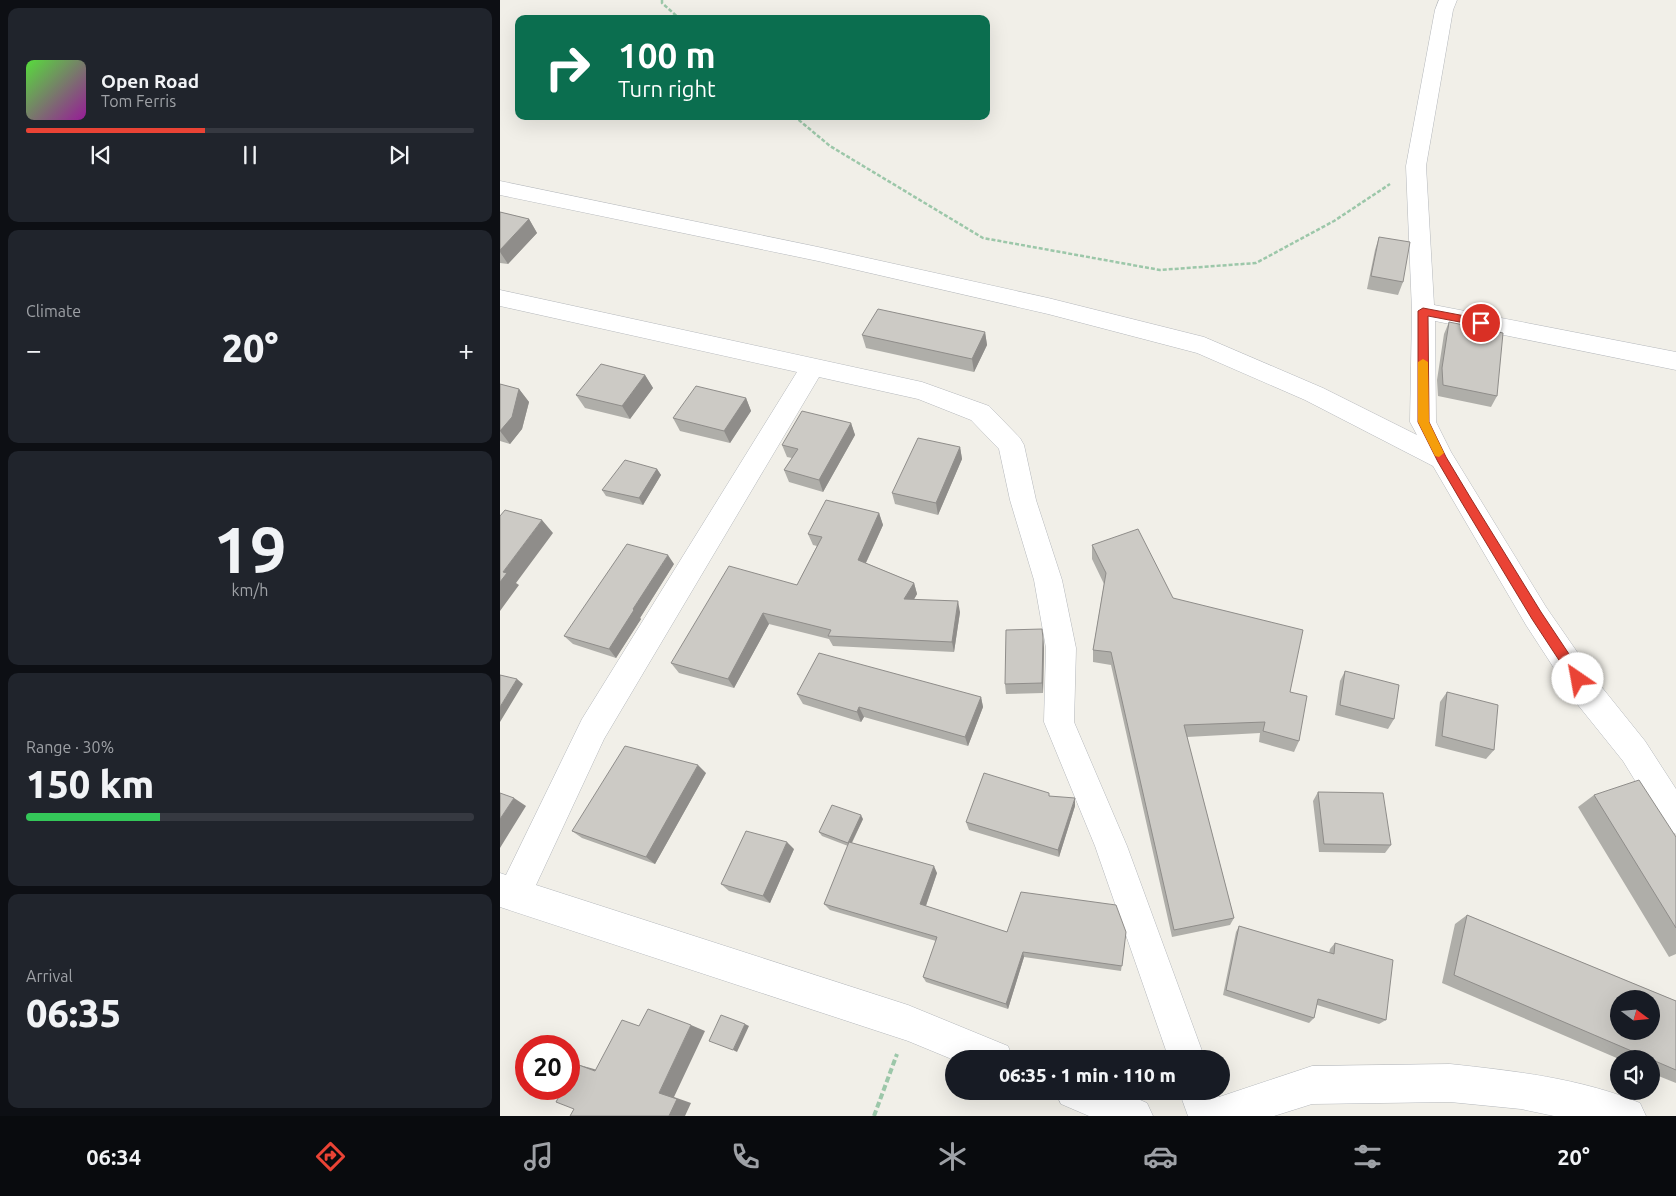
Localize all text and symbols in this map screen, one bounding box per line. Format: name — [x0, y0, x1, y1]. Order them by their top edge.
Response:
icon: right — [535, 35, 600, 100]
text: 100 m — [618, 35, 716, 75]
text: Open Road — [101, 70, 199, 92]
text: Turn right — [618, 76, 716, 101]
text: Tom Ferris — [101, 92, 176, 110]
icon: previous — [87, 141, 115, 169]
icon: pause — [236, 141, 264, 169]
icon: next — [385, 141, 413, 169]
text: Climate — [26, 302, 81, 320]
pin — [1460, 302, 1502, 344]
icon: arrive — [1467, 309, 1495, 337]
text: 20° — [222, 327, 278, 369]
text: − — [26, 334, 42, 365]
text: + — [458, 334, 474, 365]
text: 19 — [213, 512, 287, 585]
text: km/h — [232, 581, 268, 599]
position arrow — [1551, 652, 1603, 704]
text: Range · 30% — [26, 738, 114, 756]
text: 150 km — [26, 763, 154, 805]
text: Arrival — [26, 967, 73, 985]
north arrow — [1610, 990, 1660, 1040]
map controls — [1610, 990, 1660, 1100]
text: 06:35 — [26, 992, 121, 1034]
speed limit sign: 20 — [515, 1035, 580, 1100]
button: sound — [1610, 1050, 1660, 1100]
text: 06:35 · 1 min · 110 m — [999, 1064, 1176, 1086]
icon: directions — [313, 1139, 348, 1174]
icon: music — [521, 1139, 556, 1174]
icon: phone — [728, 1139, 763, 1174]
icon: climate — [935, 1139, 970, 1174]
icon: car — [1143, 1139, 1178, 1174]
icon: filters — [1350, 1139, 1385, 1174]
text: 06:34 — [86, 1144, 141, 1169]
text: 20° — [1557, 1144, 1590, 1169]

